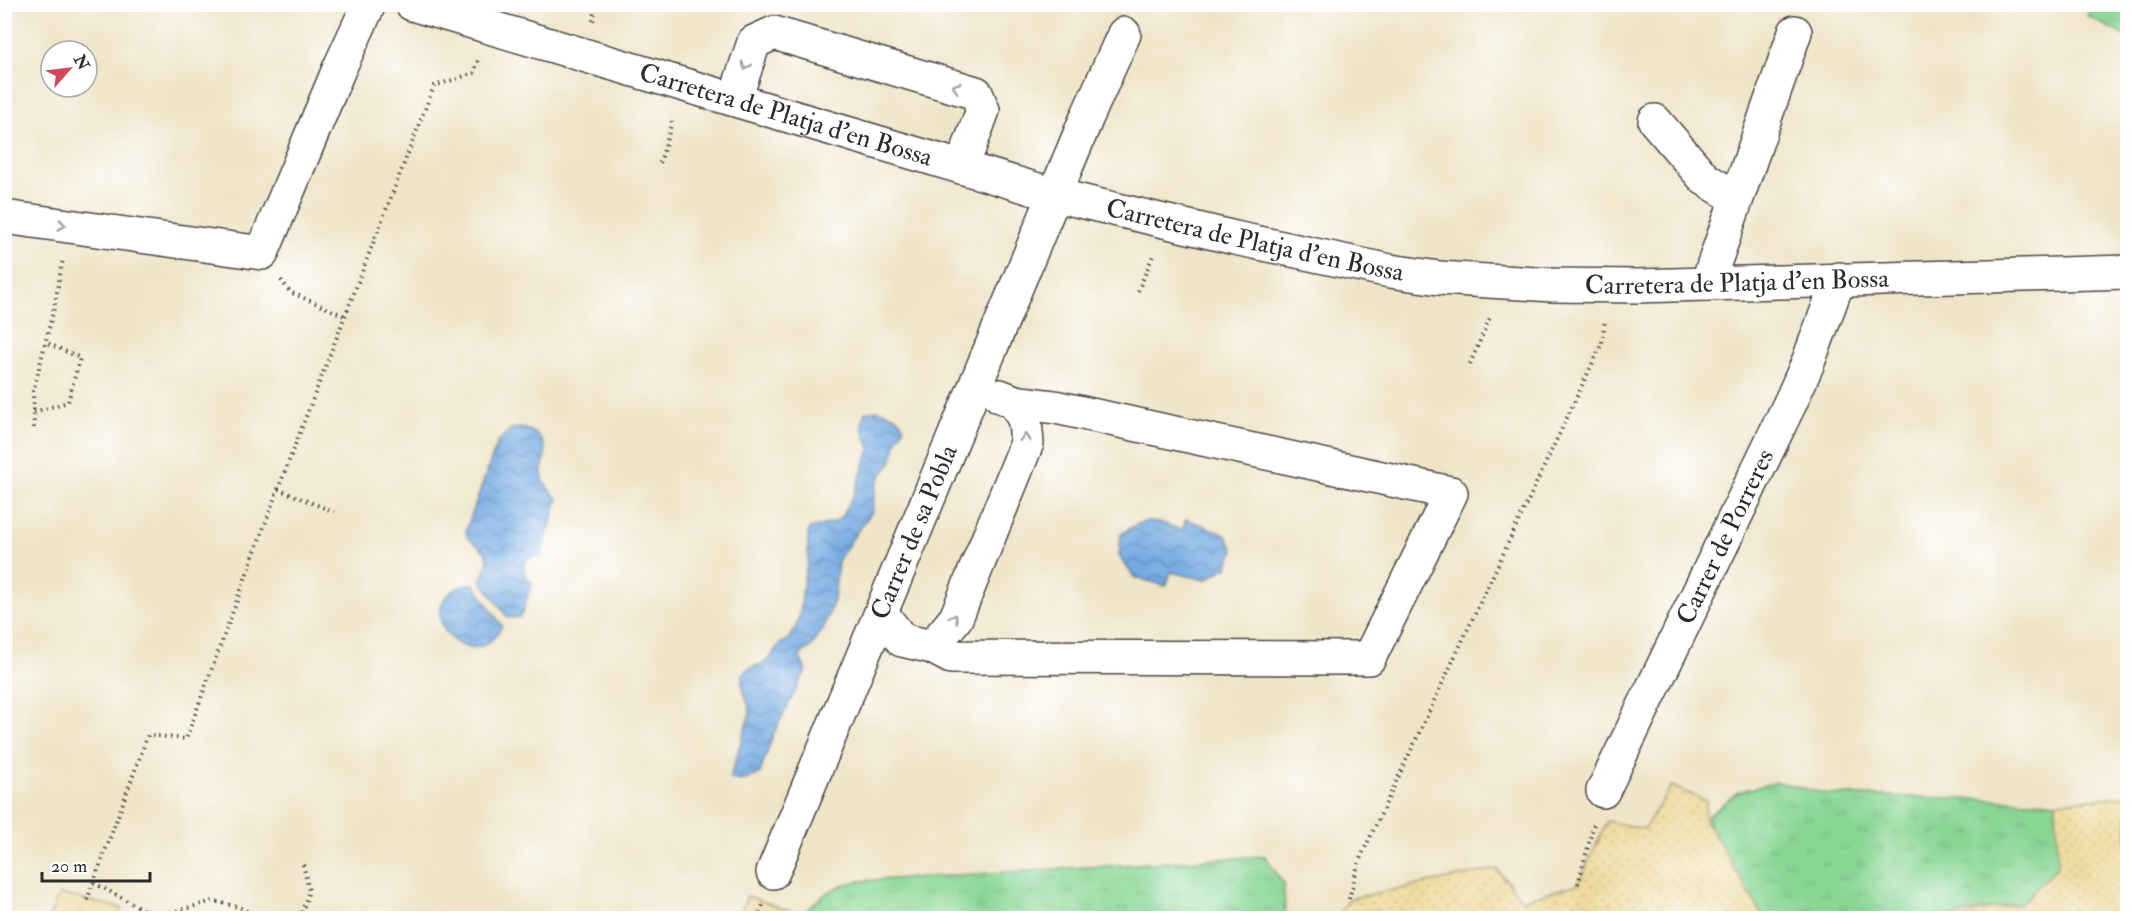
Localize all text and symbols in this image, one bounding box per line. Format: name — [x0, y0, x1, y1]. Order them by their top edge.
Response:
north arrow — [39, 39, 99, 99]
text: N — [69, 51, 94, 74]
street label: Carretera de Platja d'en Bossa — [636, 56, 936, 174]
one-way arrow — [741, 60, 754, 71]
one-way arrow — [951, 82, 962, 94]
street label: Carretera de Platja d'en Bossa — [1103, 192, 1406, 289]
one-way arrow — [58, 219, 67, 231]
street label: Carretera de Platja d'en Bossa — [1585, 263, 1890, 302]
one-way arrow — [1019, 433, 1032, 442]
street label: Carrer de sa Pobla — [864, 440, 965, 624]
street label: Carrer de Porreres — [1670, 444, 1781, 630]
one-way arrow — [946, 614, 958, 624]
scale bar — [42, 845, 150, 883]
text: 20 m — [51, 855, 87, 878]

